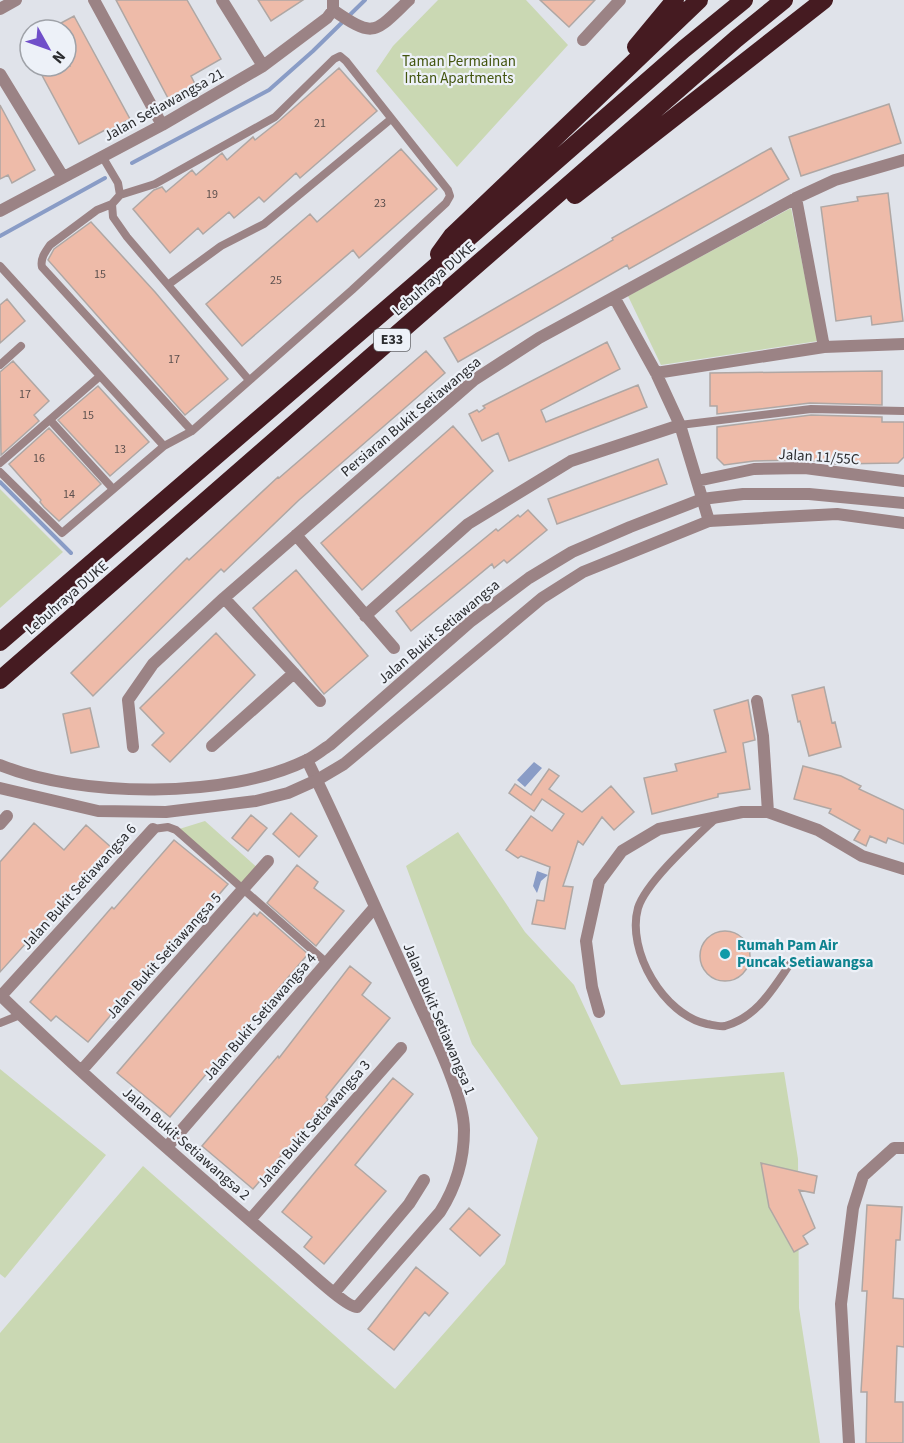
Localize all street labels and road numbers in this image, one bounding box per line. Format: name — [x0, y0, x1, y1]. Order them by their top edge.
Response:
street label: Jalan Setiawangsa 21 — [100, 63, 228, 147]
street label: Lebuhraya DUKE — [388, 237, 480, 321]
road number: E33 — [374, 329, 410, 351]
street label: Persiaran Bukit Setiawangsa — [336, 352, 486, 482]
street label: Jalan 11/55C — [778, 444, 861, 470]
street label: Lebuhraya DUKE — [21, 556, 113, 640]
street label: Jalan Bukit Setiawangsa — [374, 575, 504, 689]
street label: Jalan Bukit Setiawangsa 6 — [17, 819, 141, 955]
street label: Jalan Bukit Setiawangsa 5 — [102, 888, 226, 1024]
street label: Jalan Bukit Setiawangsa 1 — [397, 940, 481, 1098]
street label: Jalan Bukit Setiawangsa 4 — [198, 948, 322, 1086]
street label: Jalan Bukit Setiawangsa 3 — [252, 1055, 376, 1193]
street label: Jalan Bukit Setiawangsa 2 — [117, 1082, 255, 1206]

